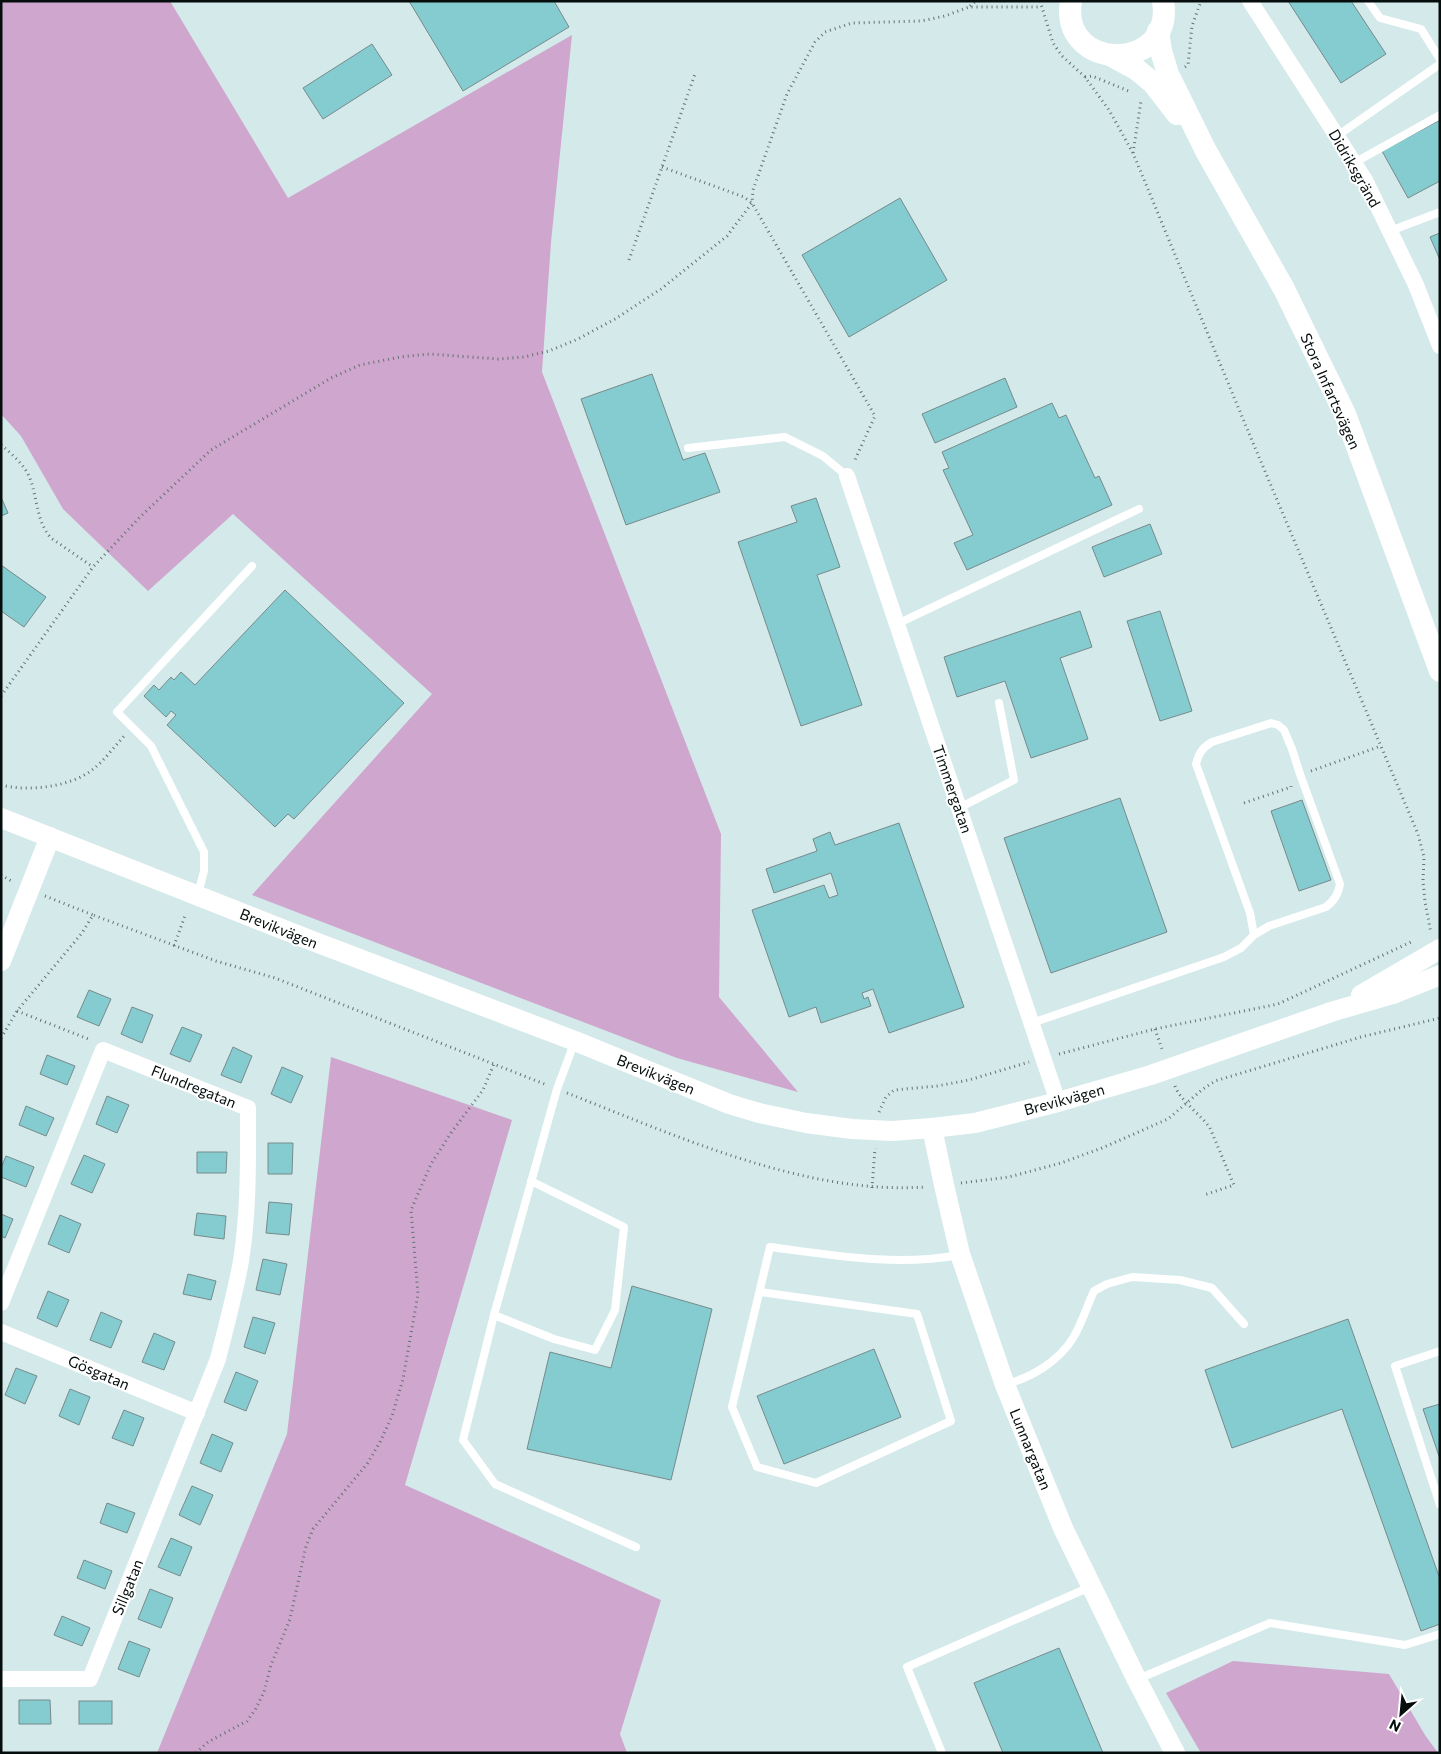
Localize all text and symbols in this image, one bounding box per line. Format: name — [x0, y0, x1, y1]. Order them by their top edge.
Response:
street label: Didriksgränd — [1325, 126, 1385, 210]
street label: Stora Infartsvägen — [1297, 330, 1365, 452]
street label: Timmergatan — [930, 743, 976, 835]
street label: Brevikvägen — [237, 904, 321, 952]
street label: Brevikvägen — [614, 1050, 698, 1098]
street label: Flundregatan — [149, 1061, 239, 1111]
street label: Brevikvägen — [1022, 1080, 1106, 1118]
street label: Gösgatan — [66, 1351, 132, 1393]
street label: Lunnargatan — [1006, 1406, 1056, 1492]
street label: Sillgatan — [108, 1556, 146, 1618]
north arrow — [1376, 1689, 1426, 1739]
text: N — [1386, 1716, 1403, 1736]

